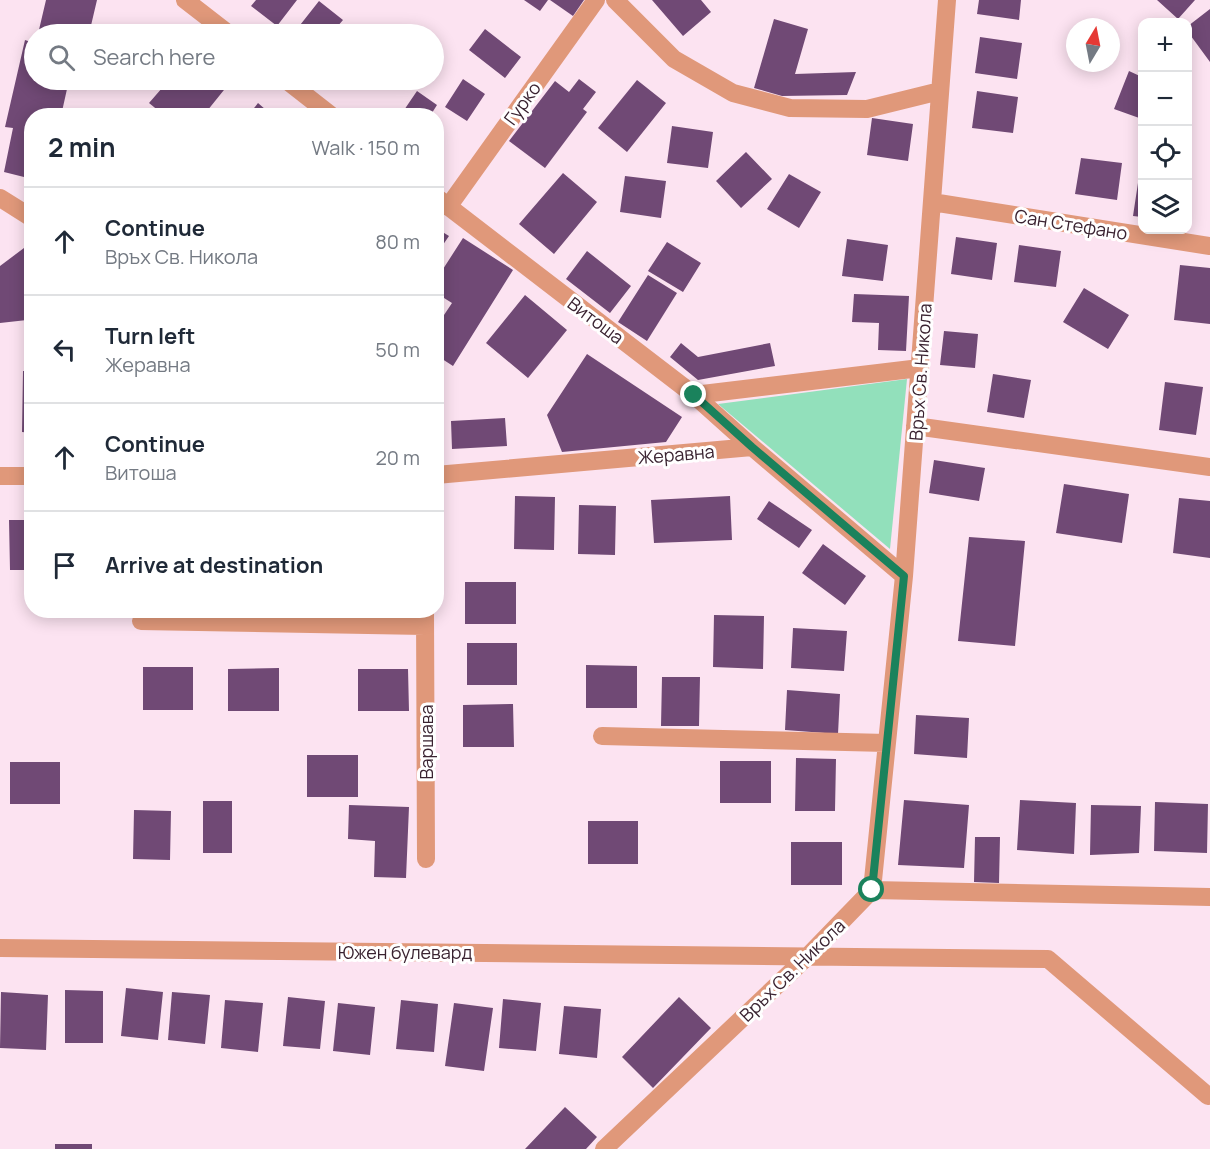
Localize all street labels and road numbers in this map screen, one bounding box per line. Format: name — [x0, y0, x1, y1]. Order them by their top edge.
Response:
street label: Гурко — [498, 77, 546, 129]
street label: Сан Стефано — [1013, 203, 1129, 245]
street label: Витоша — [563, 291, 629, 349]
street label: Връх Св. Никола — [903, 302, 937, 442]
street label: Жеравна — [637, 439, 715, 469]
street label: Варшава — [414, 705, 438, 779]
street label: Връх Св. Никола — [734, 913, 850, 1027]
street label: Южен булевард — [338, 940, 472, 964]

